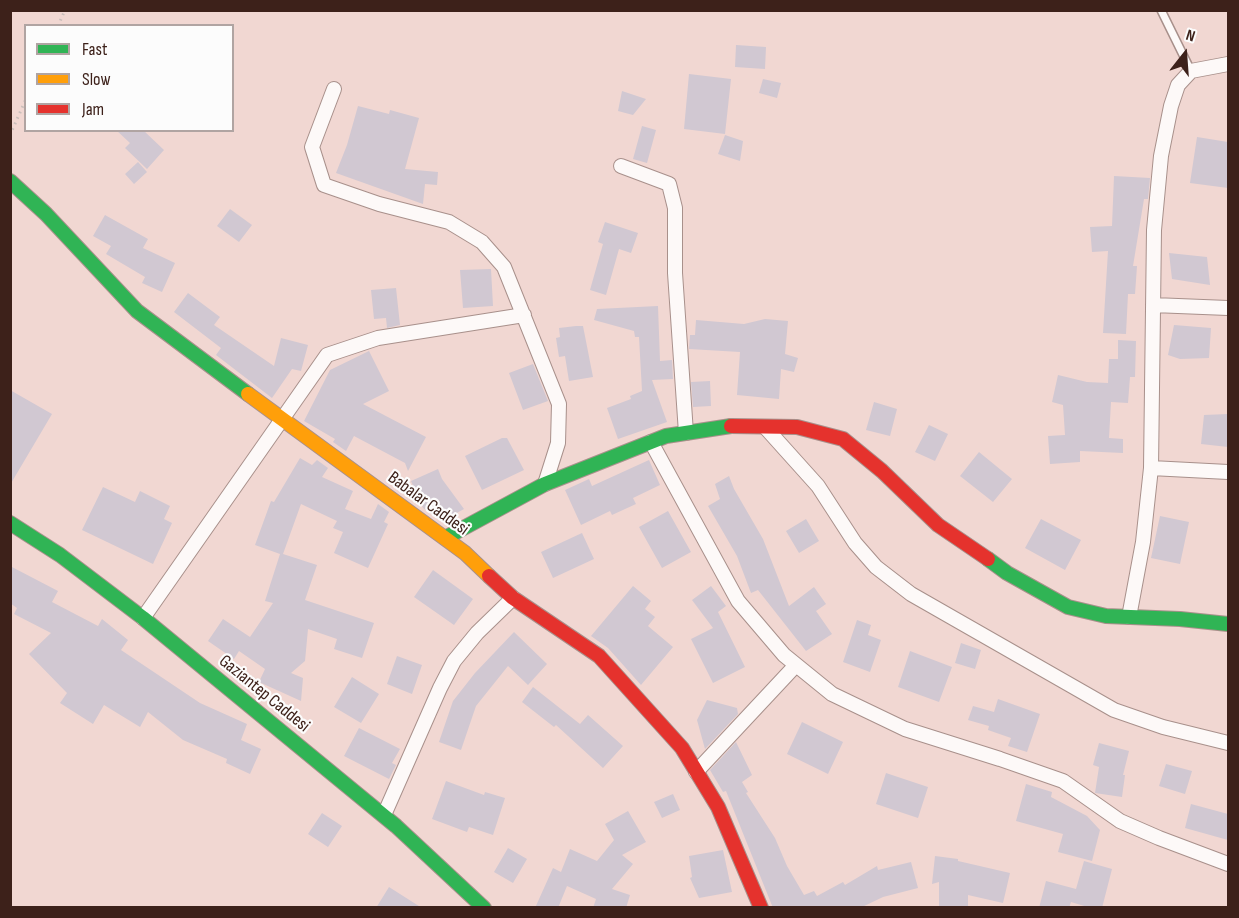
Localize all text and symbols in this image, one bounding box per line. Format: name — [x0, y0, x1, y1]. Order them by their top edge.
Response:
legend — [24, 24, 234, 132]
north arrow — [1155, 24, 1215, 84]
text: N — [1184, 26, 1197, 47]
text: Fast — [82, 39, 107, 60]
text: Slow — [82, 69, 111, 90]
text: Jam — [82, 99, 104, 120]
street label: Babalar Caddesi — [383, 467, 473, 541]
street label: Gaziantep Caddesi — [214, 651, 314, 737]

